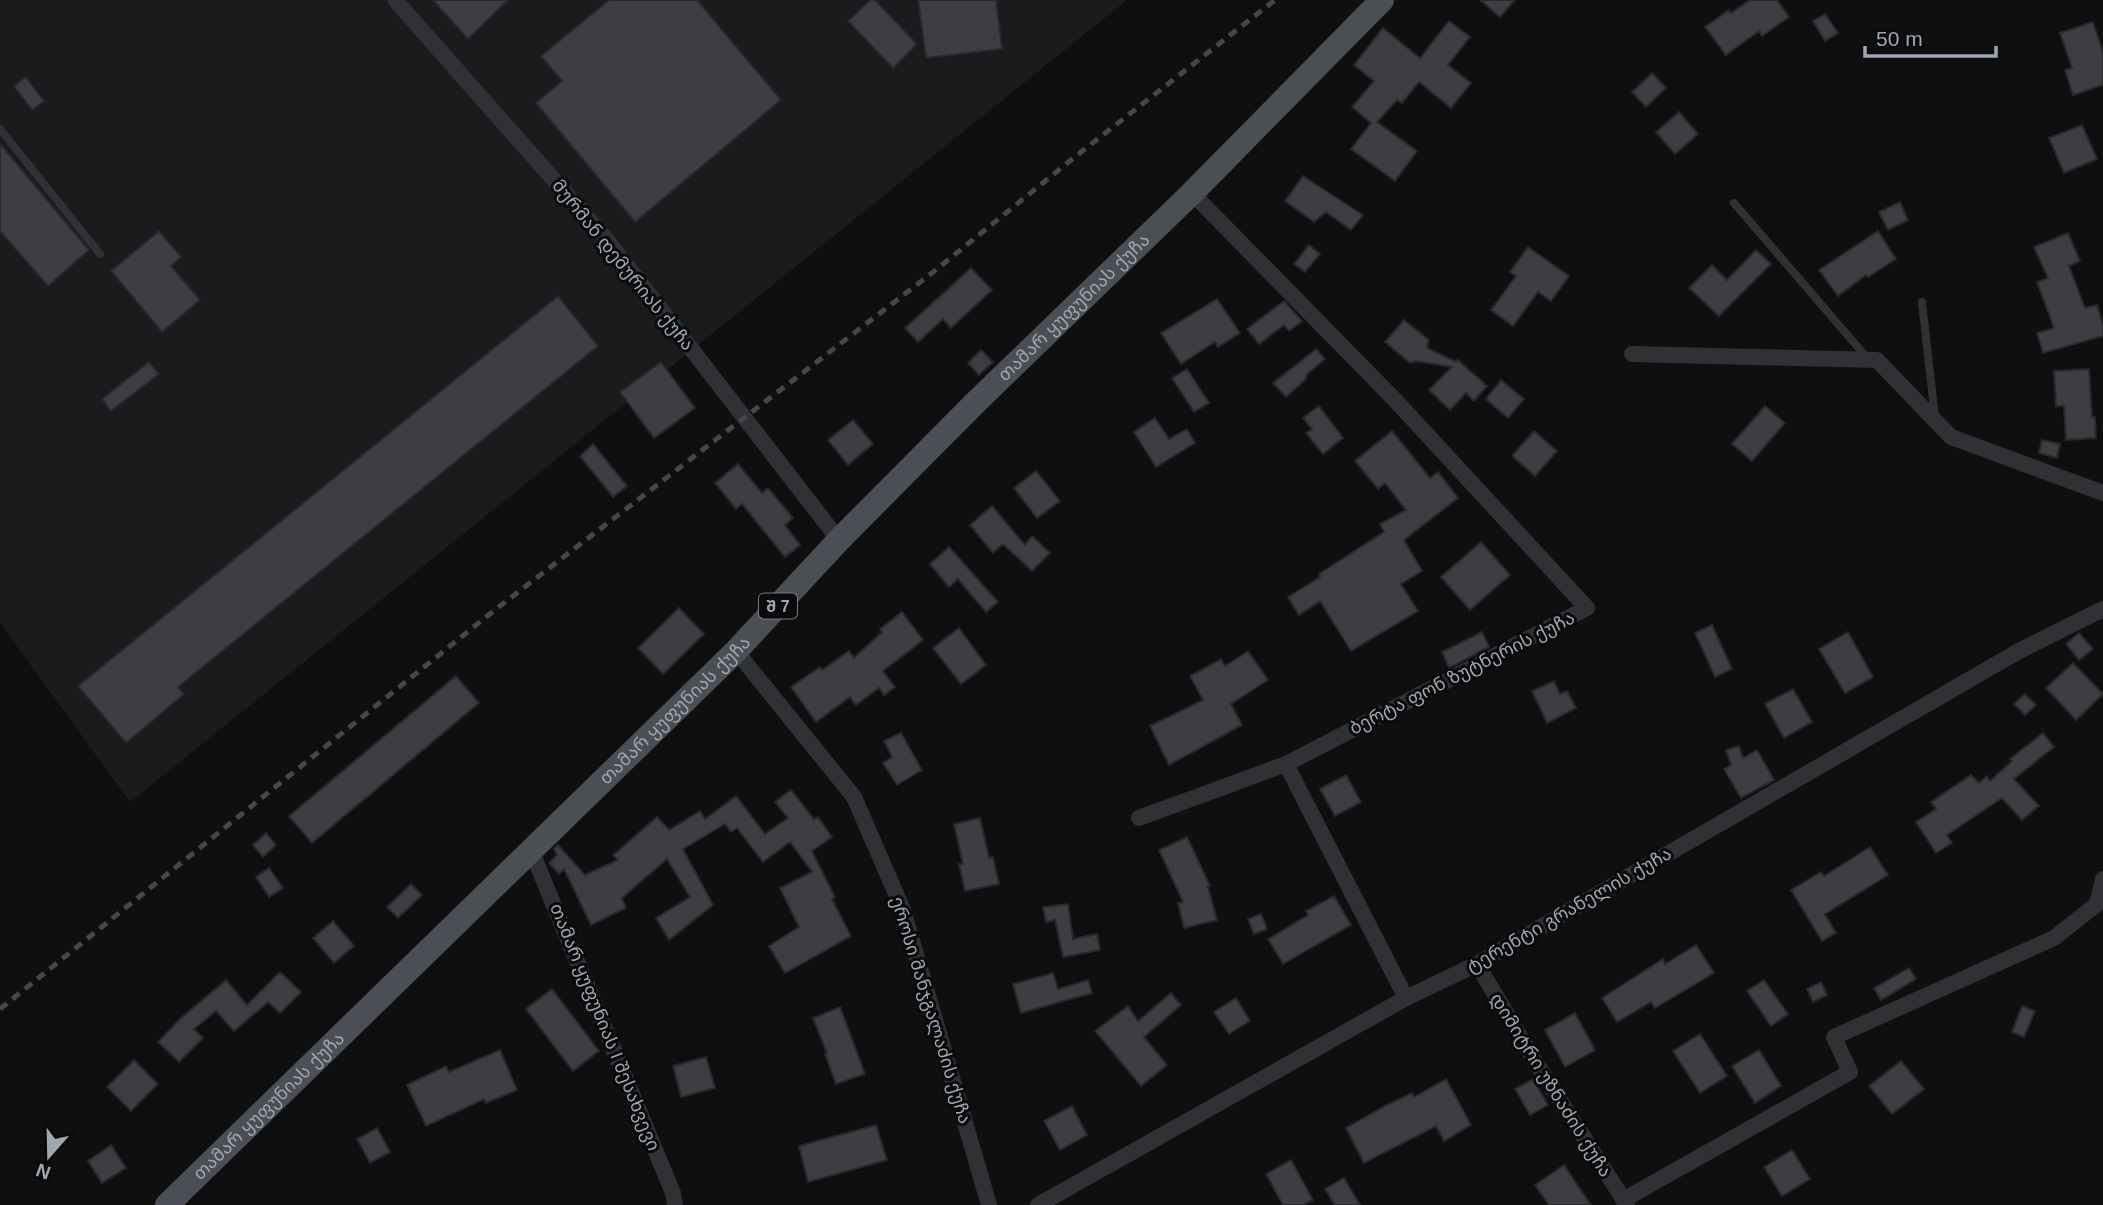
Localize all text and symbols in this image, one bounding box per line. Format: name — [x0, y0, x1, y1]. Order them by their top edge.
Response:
scale bar — [1865, 14, 1996, 58]
text: 50 m — [1876, 27, 1923, 50]
street label: მურმან დემურიას ქუჩა — [547, 176, 698, 355]
street label: თამარ ყუფუნიას ქუჩა — [994, 230, 1154, 385]
road number: შ 7 — [759, 594, 797, 618]
street label: ბერტა ფონ ზუტნერის ქუჩა — [1346, 607, 1578, 739]
street label: თამარ ყუფუნიას ქუჩა — [595, 632, 754, 788]
street label: ტერენტი გრანელის ქუჩა — [1463, 843, 1675, 978]
street label: ეროსი მანჯგალაძის ქუჩა — [886, 894, 975, 1126]
street label: თამარ ყუფუნიას I შესახვევი — [545, 901, 664, 1154]
street label: დიმიტრი უზნაძის ქუჩა — [1485, 989, 1616, 1181]
street label: თამარ ყუფუნიას ქუჩა — [189, 1028, 348, 1184]
north arrow — [14, 1121, 84, 1191]
text: N — [33, 1159, 53, 1184]

